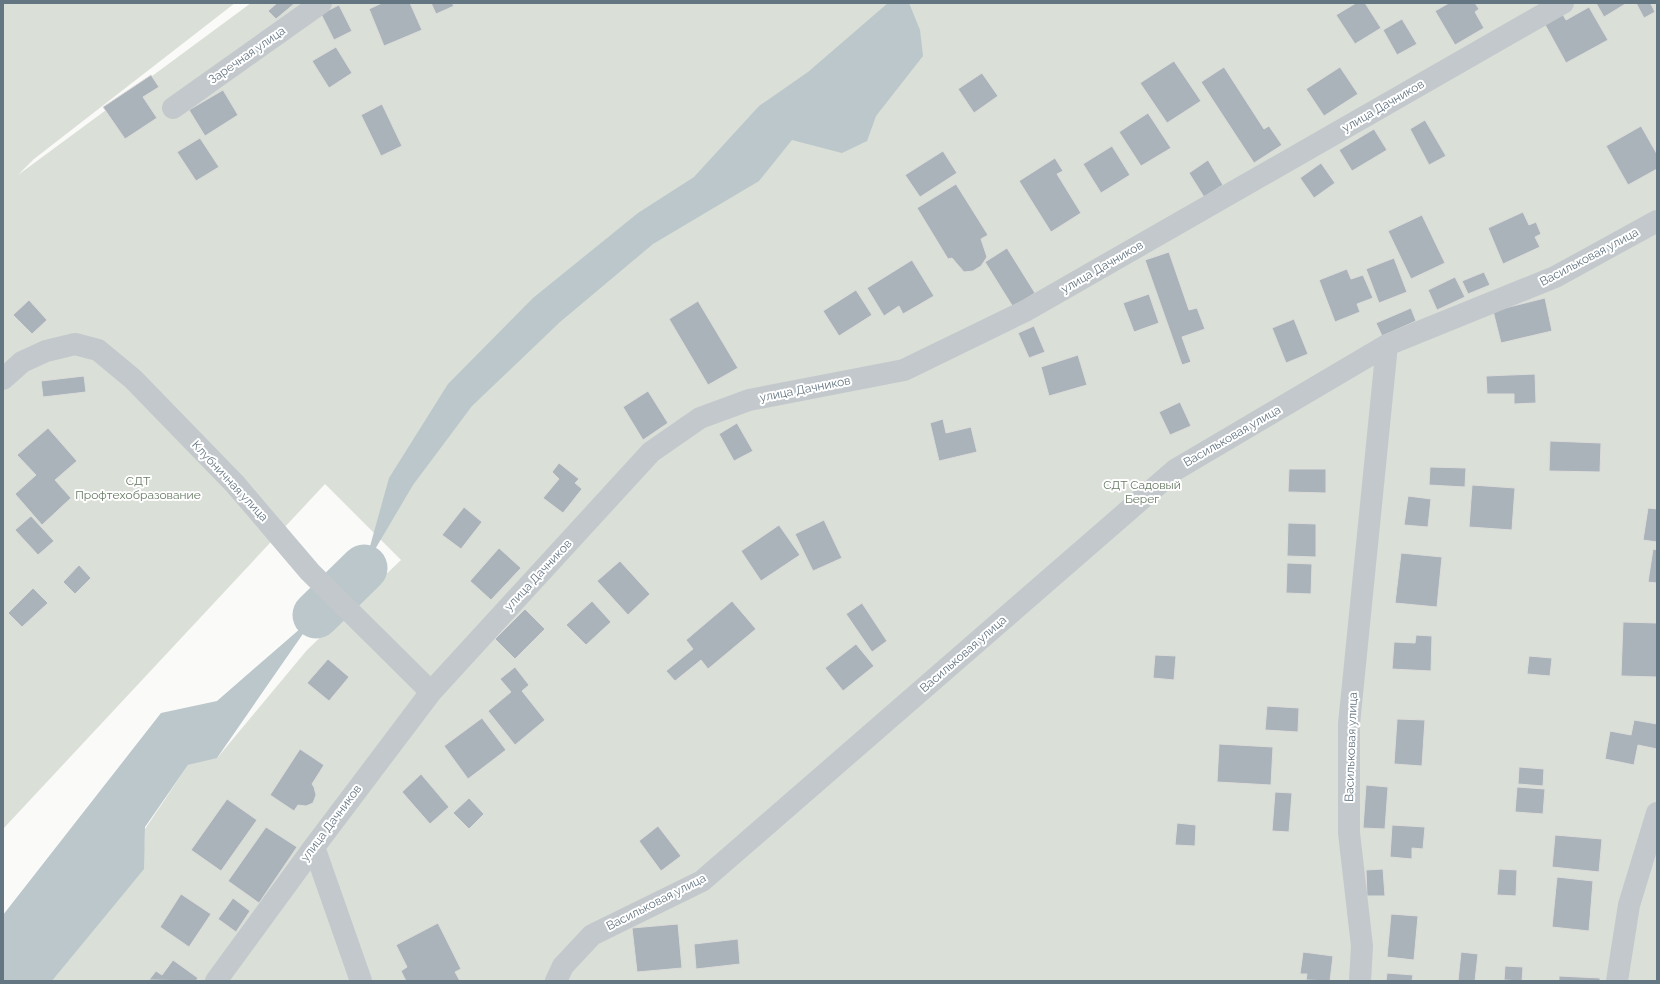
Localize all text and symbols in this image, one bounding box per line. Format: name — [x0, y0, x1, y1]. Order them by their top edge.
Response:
street label: Заречная улица — [206, 23, 288, 87]
street label: улица Дачников — [1340, 77, 1426, 135]
street label: Васильковая улица — [1537, 225, 1641, 289]
street label: улица Дачников — [1059, 238, 1145, 296]
street label: улица Дачников — [758, 373, 852, 405]
street label: Васильковая улица — [1181, 402, 1283, 470]
street label: Клубничная улица — [189, 438, 271, 524]
park label: СДТ Профтехобразование — [75, 474, 201, 502]
park label: СДТ Садовый Берег — [1103, 478, 1181, 506]
street label: улица Дачников — [501, 536, 575, 614]
street label: Васильковая улица — [917, 613, 1009, 695]
street label: Васильковая улица — [1342, 692, 1360, 802]
street label: улица Дачников — [298, 782, 364, 864]
street label: Васильковая улица — [604, 871, 708, 933]

